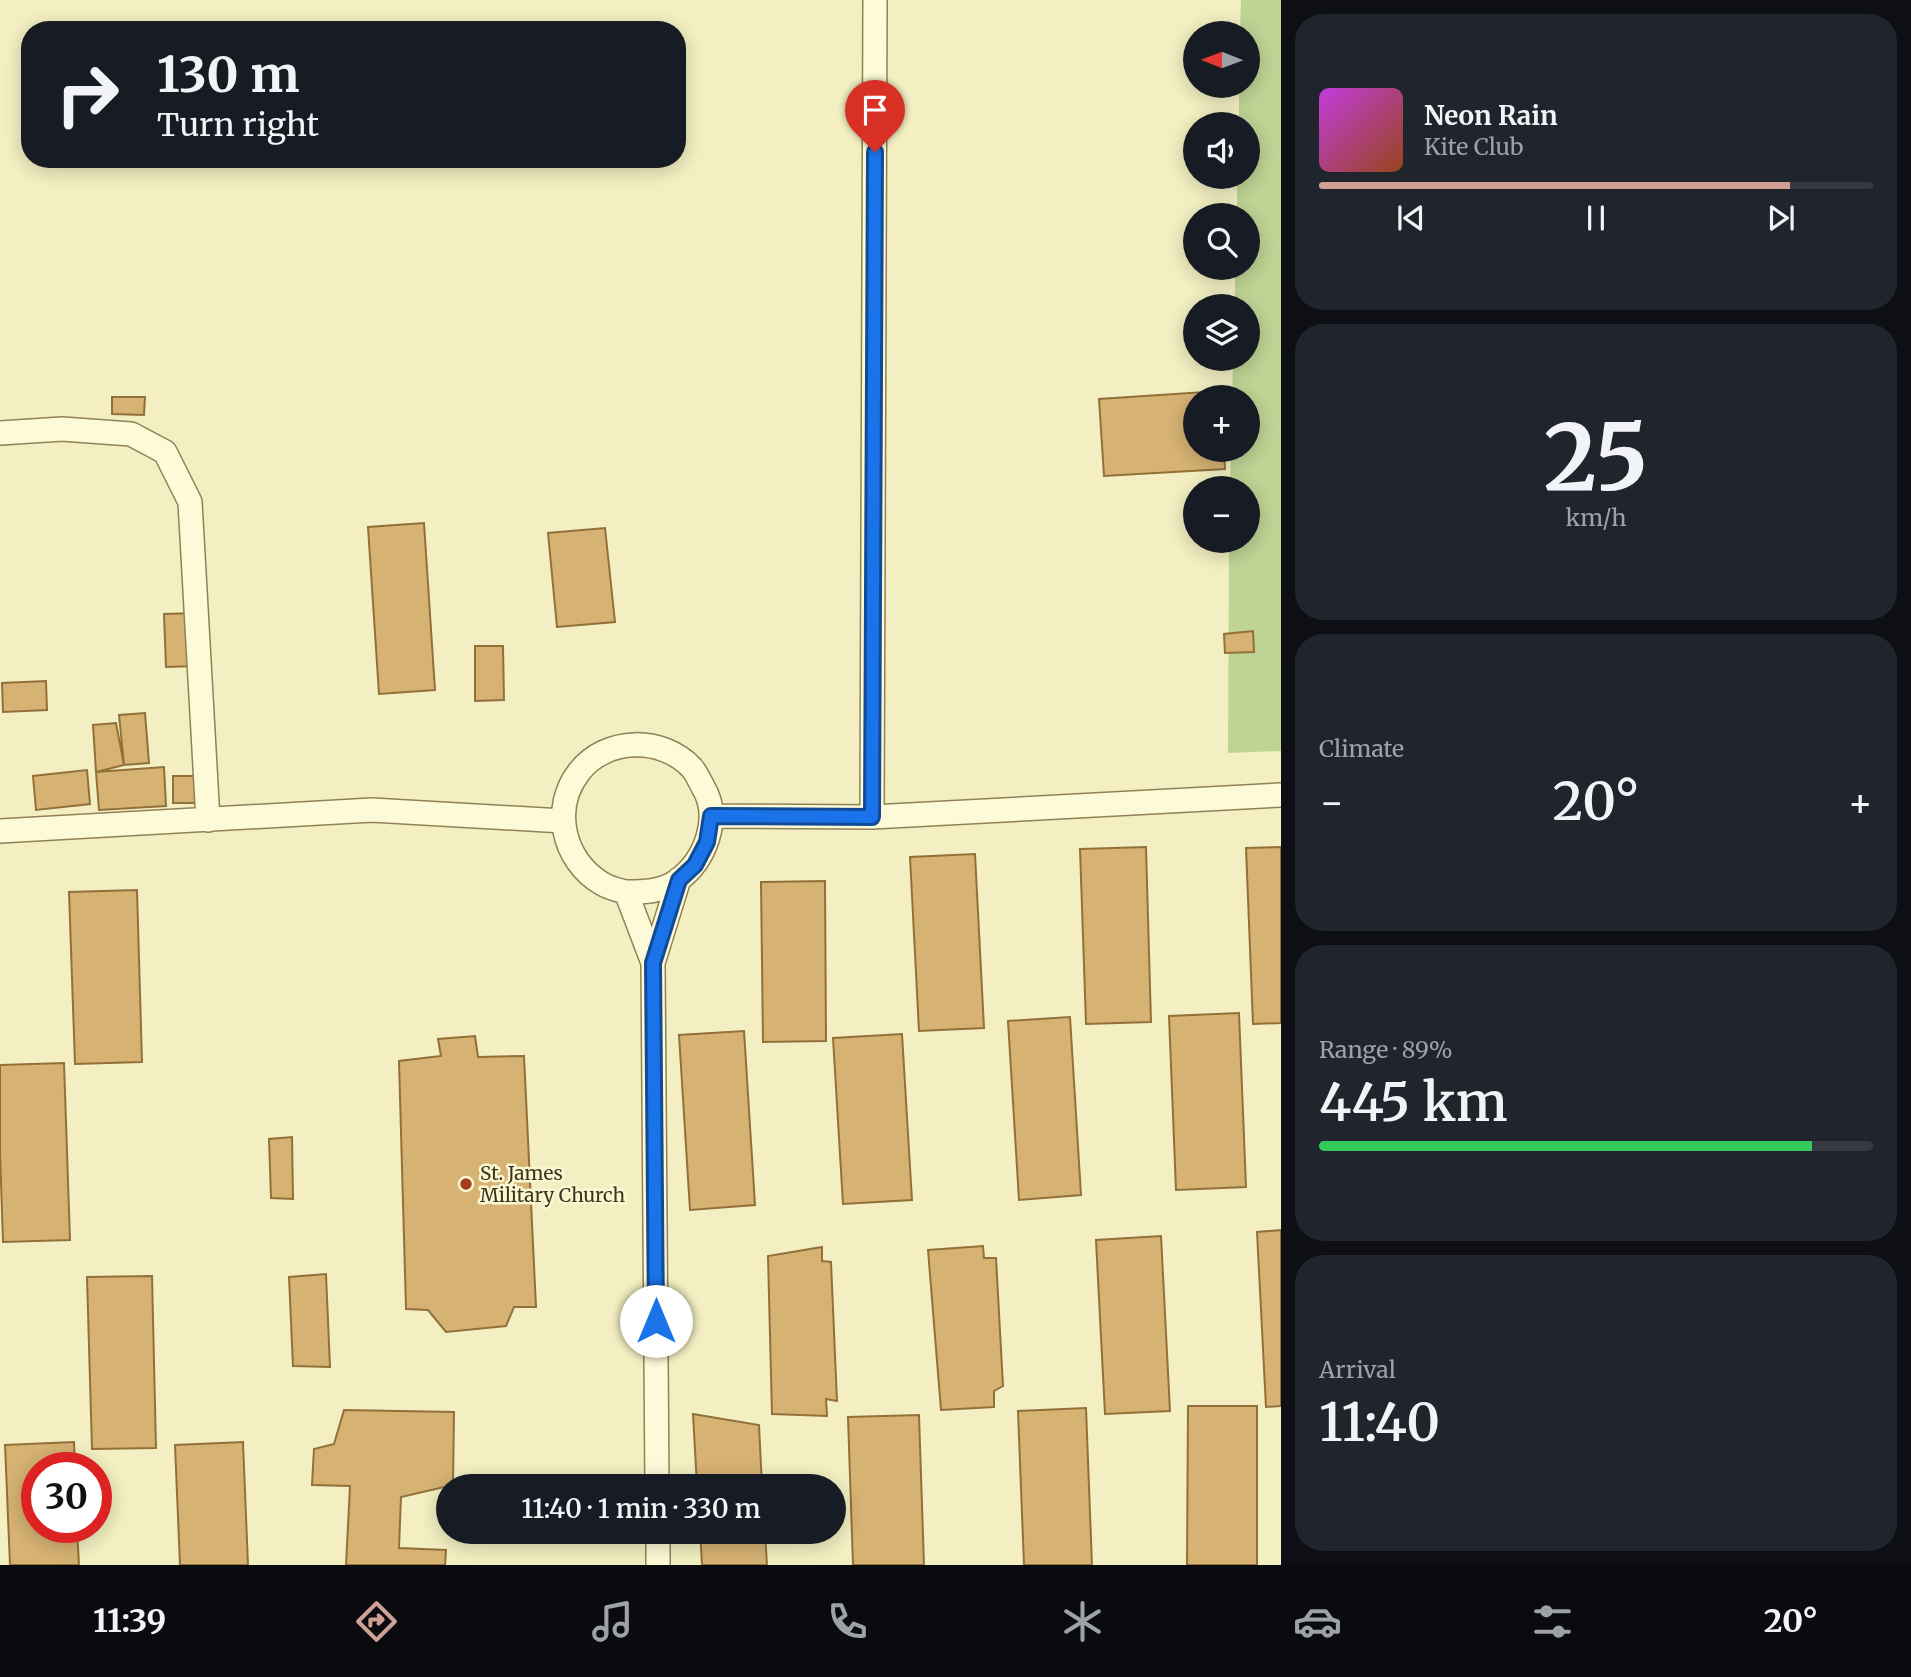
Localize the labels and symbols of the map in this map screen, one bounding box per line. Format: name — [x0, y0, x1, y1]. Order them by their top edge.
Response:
north arrow — [1183, 21, 1260, 98]
pin — [845, 80, 905, 152]
place label: St. James Military Church — [480, 1161, 625, 1207]
marker: St. James Military Church — [458, 1176, 474, 1192]
position arrow — [619, 1284, 693, 1358]
speed limit sign: 30 — [21, 1452, 112, 1543]

